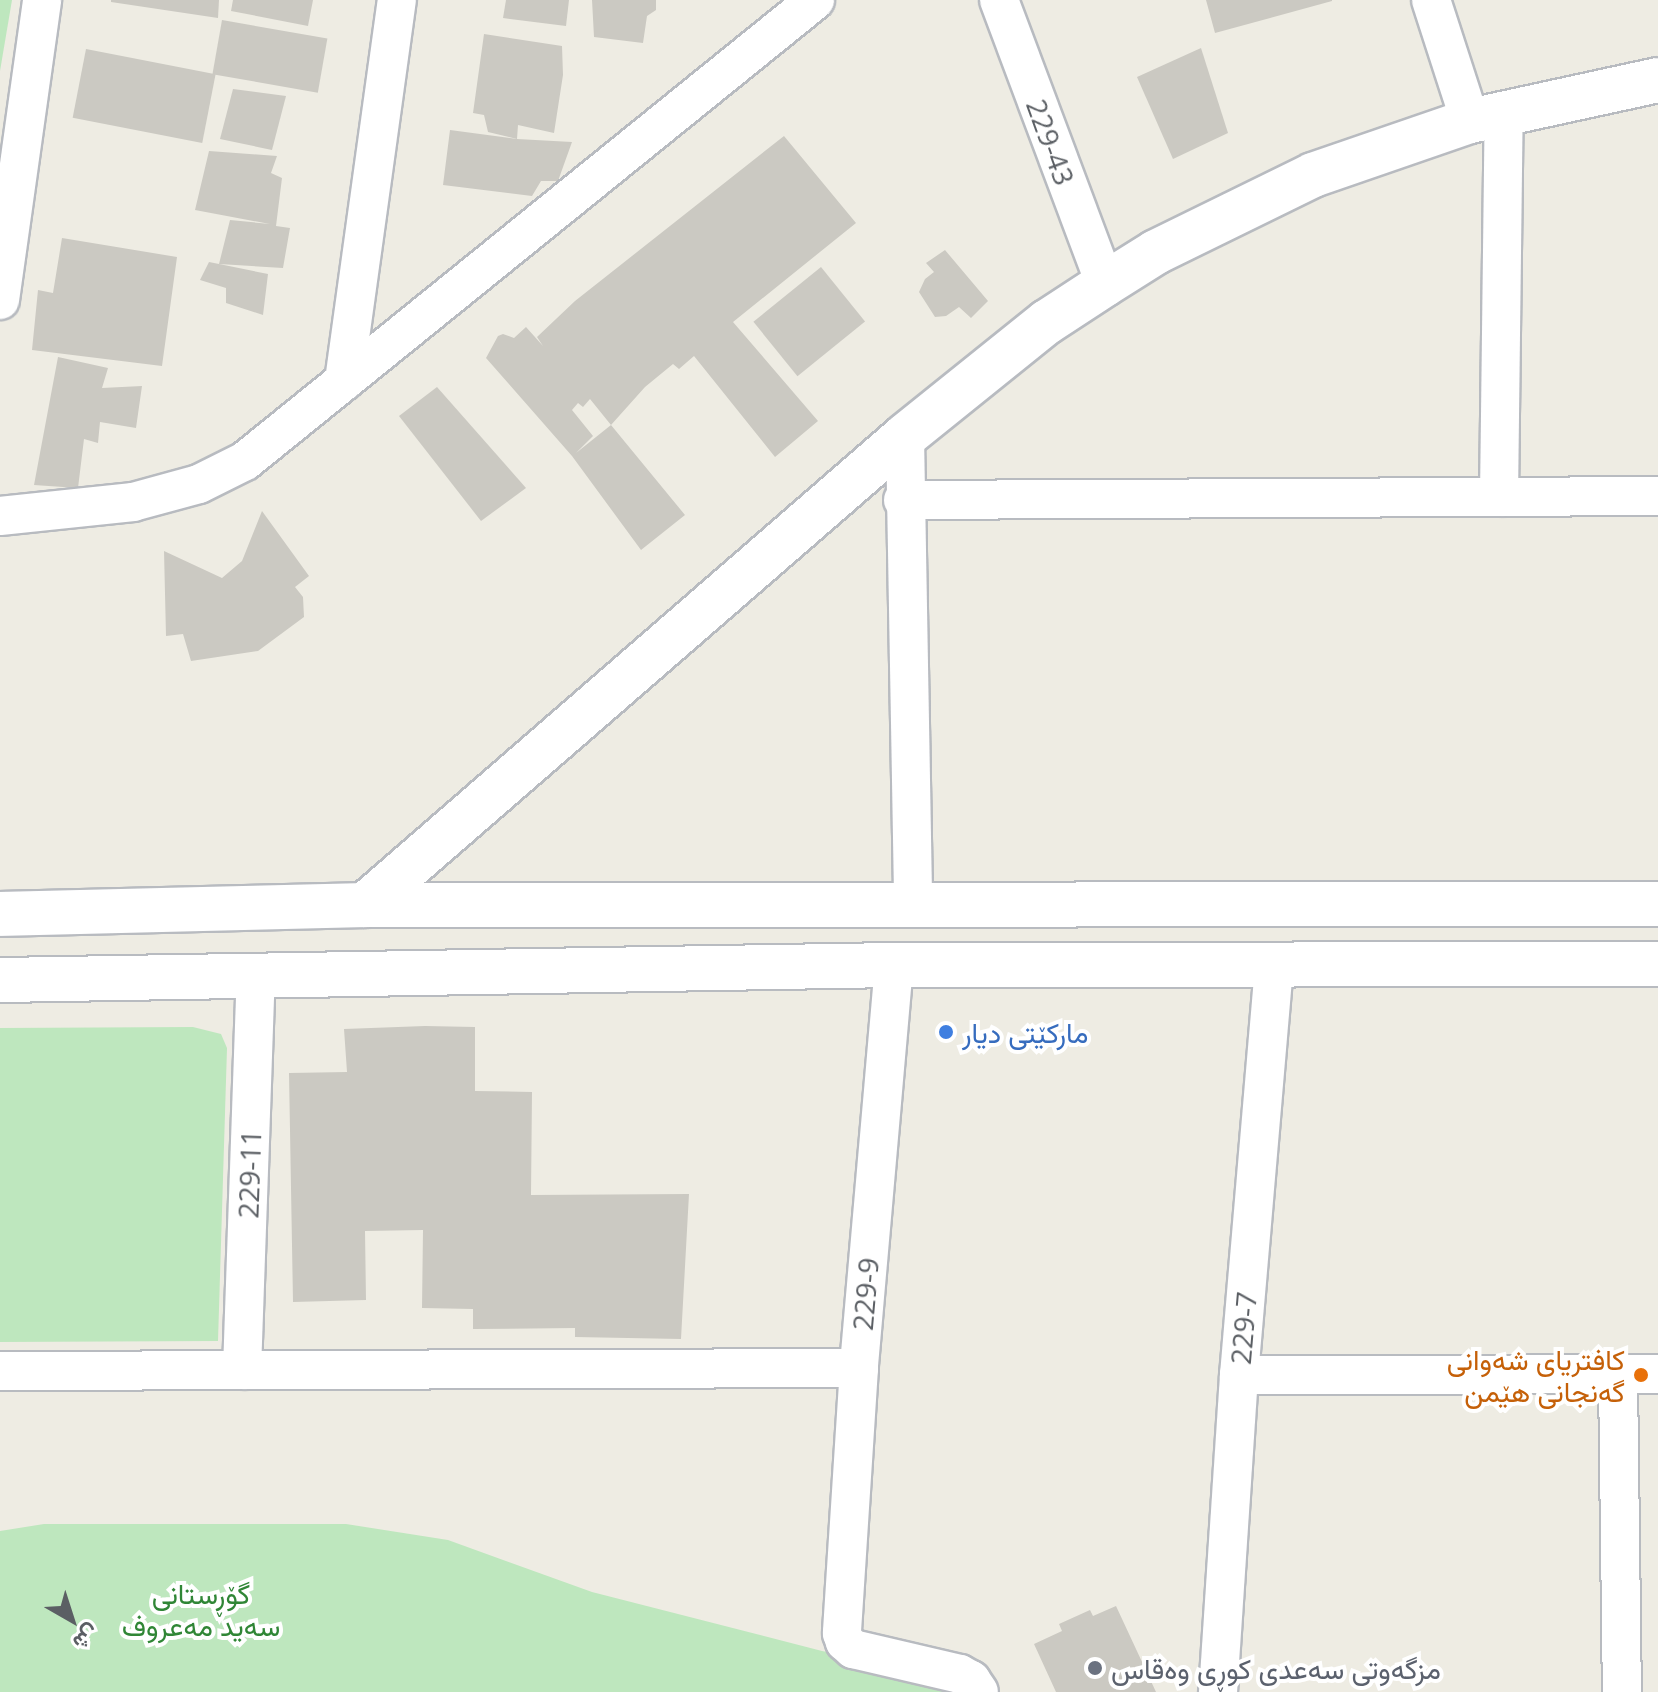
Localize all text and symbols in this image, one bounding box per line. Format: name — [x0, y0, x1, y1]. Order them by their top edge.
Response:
street label: 229-43 — [1020, 94, 1082, 190]
place label: مارکێتی دیار — [962, 1015, 1088, 1049]
marker: مارکێتی دیار — [937, 1023, 955, 1041]
street label: 229-11 — [231, 1129, 267, 1219]
street label: 229-9 — [845, 1256, 885, 1332]
street label: 229-7 — [1223, 1290, 1263, 1366]
place label: کافتریای شەوانی گەنجانی هێمن — [1447, 1342, 1625, 1408]
marker: کافتریای شەوانی گەنجانی هێمن — [1632, 1366, 1650, 1384]
park label: گۆڕستانی سەید مەعروف — [122, 1576, 280, 1642]
north arrow — [32, 1580, 112, 1660]
text: ش — [67, 1619, 107, 1659]
place label: مزگەوتی سەعدی کوڕی وەقاس — [1111, 1651, 1441, 1685]
marker: مزگەوتی سەعدی کوڕی وەقاس — [1086, 1659, 1104, 1677]

